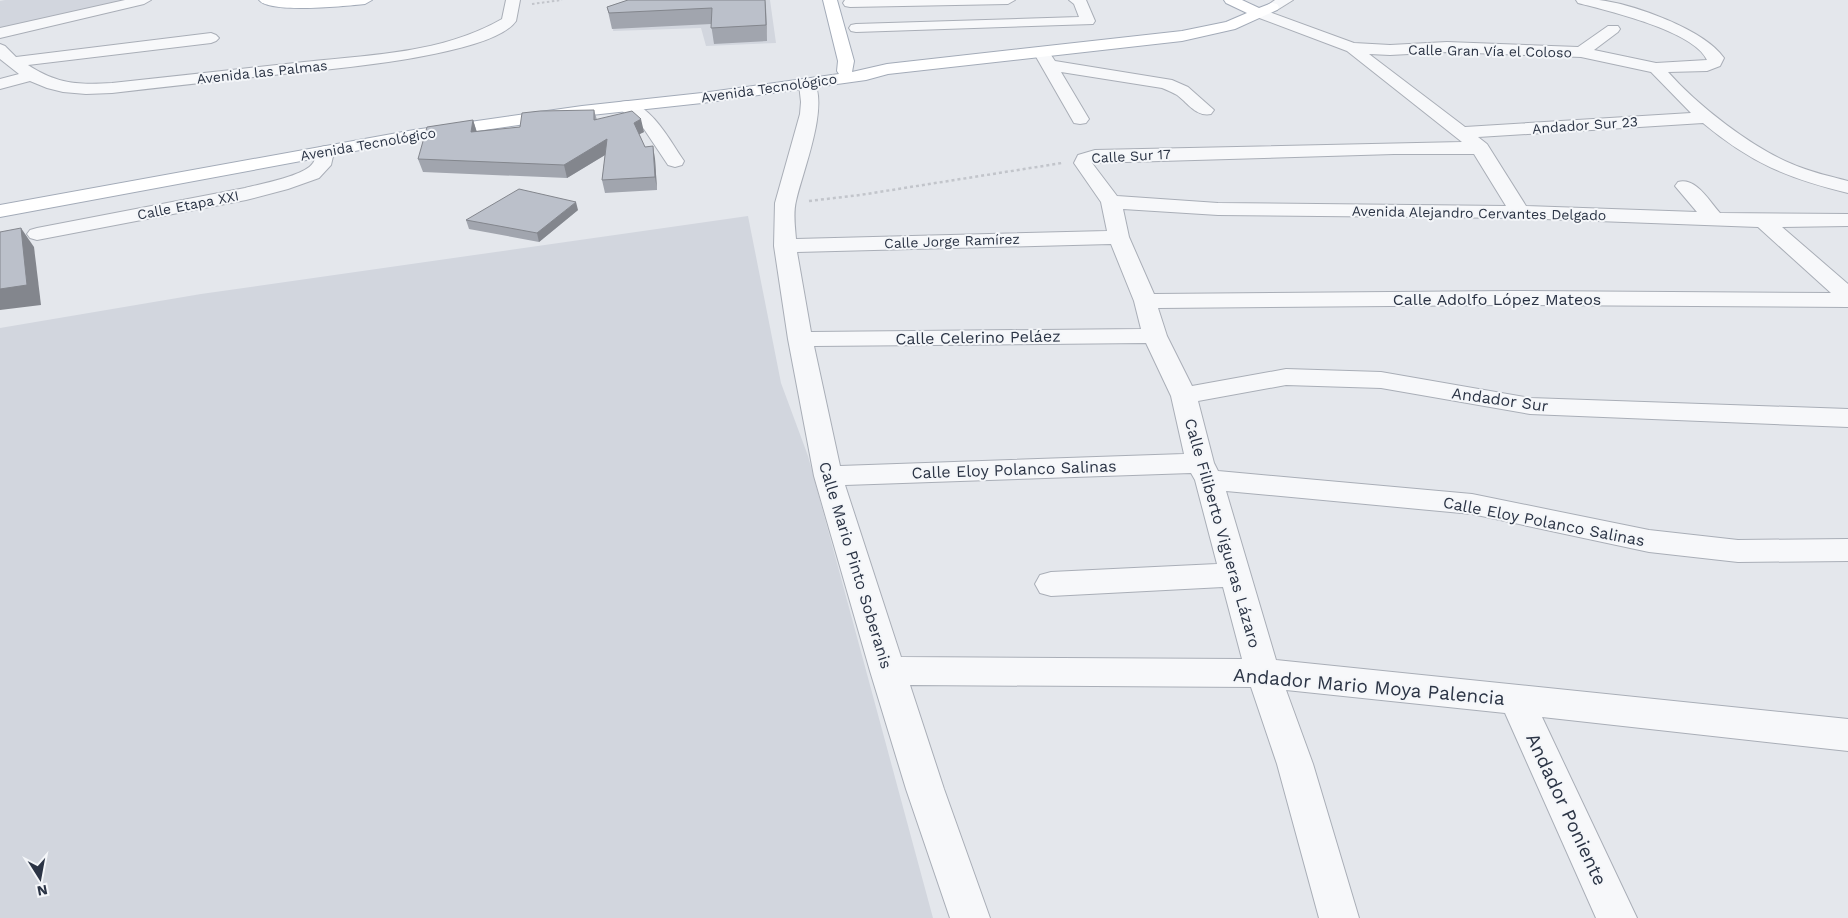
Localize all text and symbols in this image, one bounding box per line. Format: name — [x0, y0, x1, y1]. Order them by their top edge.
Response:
street label: Calle Gran Vía el Coloso — [1408, 42, 1572, 60]
street label: Avenida las Palmas — [196, 57, 328, 87]
street label: Avenida Tecnológico — [700, 71, 838, 105]
street label: Andador Sur 23 — [1532, 113, 1638, 137]
street label: Avenida Tecnológico — [299, 124, 437, 164]
street label: Calle Sur 17 — [1091, 146, 1171, 166]
street label: Calle Etapa XXI — [136, 187, 240, 223]
street label: Avenida Alejandro Cervantes Delgado — [1352, 203, 1606, 223]
street label: Calle Jorge Ramírez — [884, 231, 1020, 251]
street label: Calle Adolfo López Mateos — [1393, 290, 1601, 309]
street label: Calle Celerino Peláez — [895, 327, 1061, 348]
street label: Andador Sur — [1450, 383, 1550, 416]
street label: Calle Filiberto Vigueras Lázaro — [1181, 416, 1264, 650]
street label: Calle Eloy Polanco Salinas — [911, 456, 1117, 483]
street label: Calle Mario Pinto Soberanis — [815, 459, 896, 671]
street label: Calle Eloy Polanco Salinas — [1441, 493, 1646, 550]
street label: Andador Mario Moya Palencia — [1232, 663, 1506, 710]
street label: Andador Poniente — [1521, 729, 1612, 889]
north arrow — [15, 853, 65, 903]
text: N — [36, 882, 49, 900]

